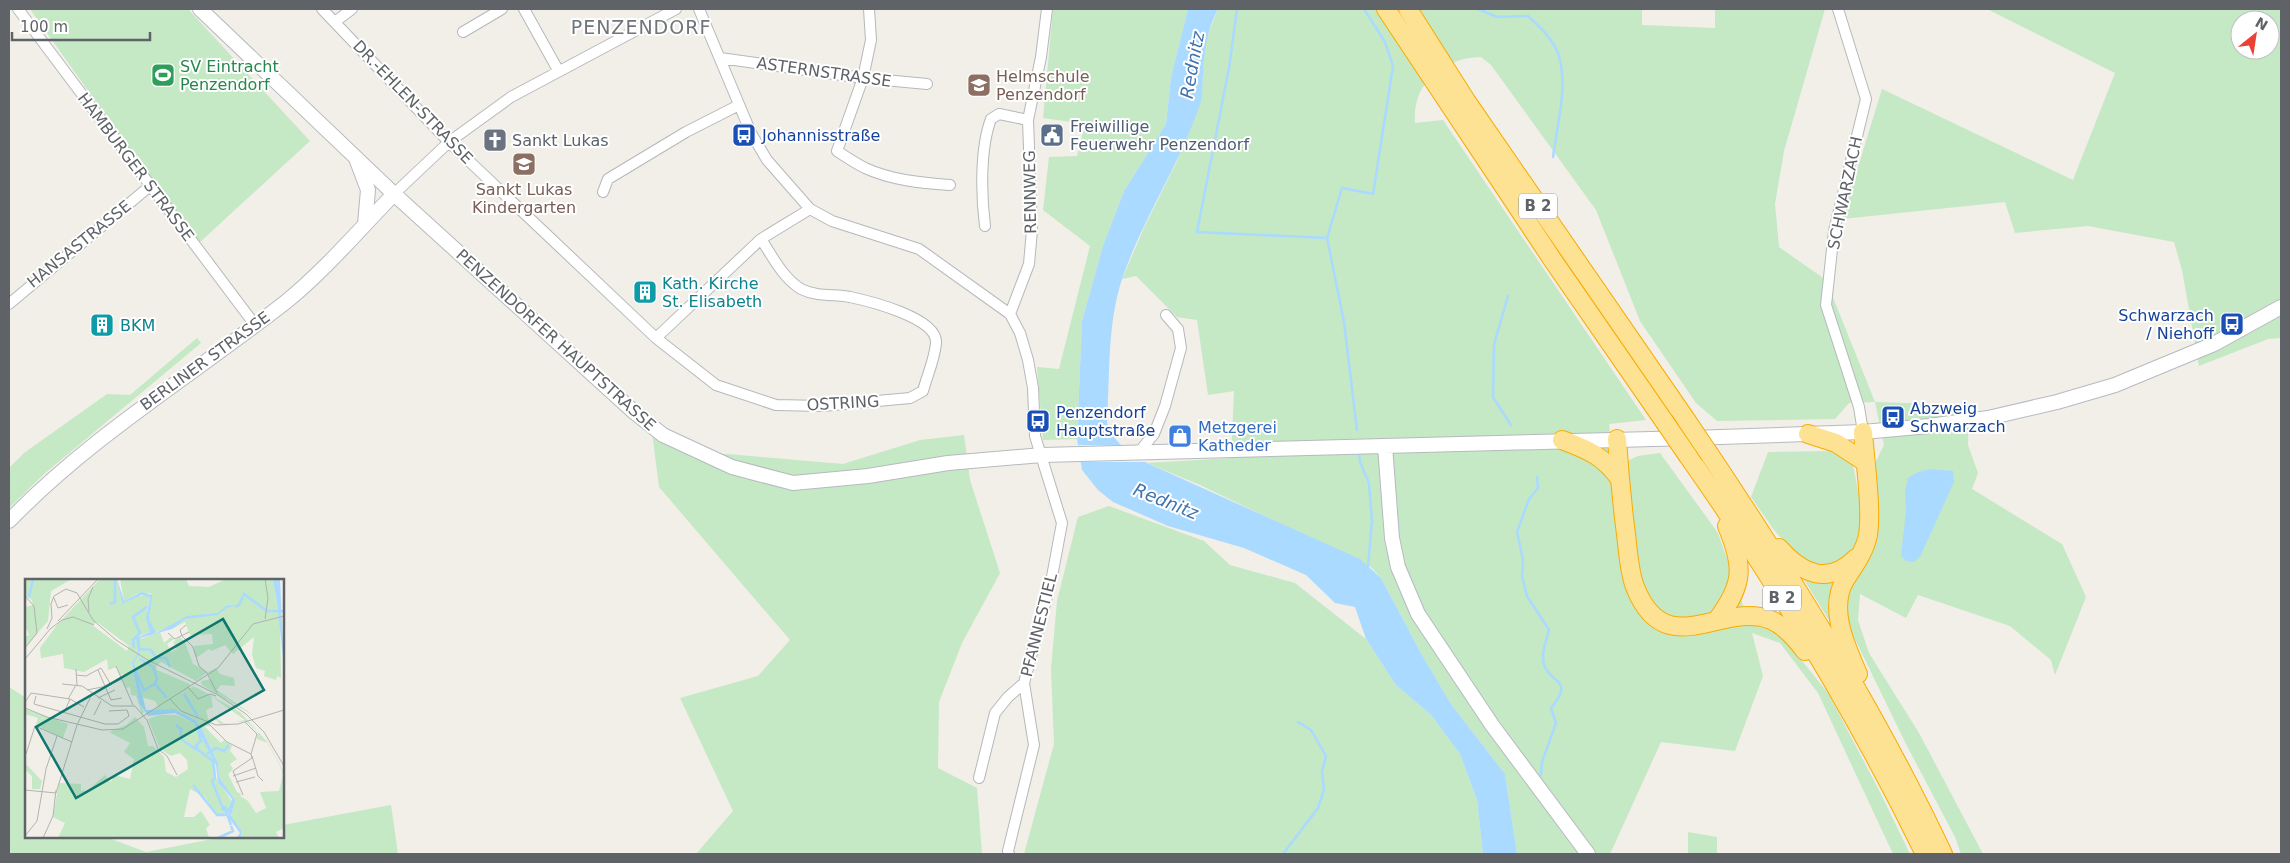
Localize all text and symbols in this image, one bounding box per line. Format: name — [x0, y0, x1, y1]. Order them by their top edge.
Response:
scale bar — [12, 10, 150, 42]
north arrow — [2230, 10, 2280, 60]
text: N — [2252, 14, 2271, 34]
district label: PENZENDORF — [571, 16, 711, 38]
text: 100 m — [20, 18, 68, 36]
water label: Rednitz — [1176, 29, 1208, 100]
street label: DR.-EHLEN-STRASSE — [349, 36, 477, 168]
street label: ASTERNSTRASSE — [755, 53, 893, 91]
place label: SV Eintracht Penzendorf — [180, 57, 279, 94]
sports icon: SV Eintracht Penzendorf — [150, 62, 176, 88]
place label: Helmschule Penzendorf — [996, 67, 1090, 104]
school or university icon: Helmschule Penzendorf — [966, 72, 992, 98]
street label: HAMBURGER STRASSE — [74, 89, 198, 245]
place label: Freiwillige Feuerwehr Penzendorf — [1070, 117, 1249, 154]
bus stop icon: Johannisstraße — [731, 122, 757, 148]
public building icon: Freiwillige Feuerwehr Penzendorf — [1039, 122, 1065, 148]
place label: Johannisstraße — [761, 126, 880, 145]
church icon: Sankt Lukas — [482, 127, 508, 153]
place label: Sankt Lukas — [512, 131, 609, 150]
street label: SCHWARZACH — [1824, 135, 1866, 251]
street label: RENNWEG — [1020, 150, 1040, 234]
school or university icon: Sankt Lukas Kindergarten — [511, 151, 537, 177]
place label: Sankt Lukas Kindergarten — [472, 180, 576, 217]
road number: B 2 — [1519, 194, 1557, 218]
street label: HANSASTRASSE — [23, 196, 135, 292]
street label: PENZENDORFER HAUPTSTRASSE — [452, 245, 660, 435]
place label: Kath. Kirche St. Elisabeth — [662, 274, 762, 311]
building icon: Kath. Kirche St. Elisabeth — [632, 279, 658, 305]
place label: Schwarzach / Niehoff — [2118, 306, 2215, 343]
street label: BERLINER STRASSE — [136, 307, 274, 415]
bus stop icon: Schwarzach / Niehoff — [2219, 311, 2245, 337]
building icon: BKM — [89, 312, 115, 338]
place label: BKM — [120, 316, 155, 335]
street label: OSTRING — [806, 392, 880, 414]
place label: Abzweig Schwarzach — [1910, 399, 2006, 436]
place label: Penzendorf Hauptstraße — [1056, 403, 1155, 440]
bus stop icon: Abzweig Schwarzach — [1880, 404, 1906, 430]
bus stop icon: Penzendorf Hauptstraße — [1025, 408, 1051, 434]
place label: Metzgerei Katheder — [1198, 418, 1277, 455]
shop icon: Metzgerei Katheder — [1167, 423, 1193, 449]
water label: Rednitz — [1131, 479, 1202, 524]
street label: PFANNESTIEL — [1017, 571, 1061, 679]
inset map — [25, 579, 284, 838]
road number: B 2 — [1763, 586, 1801, 610]

